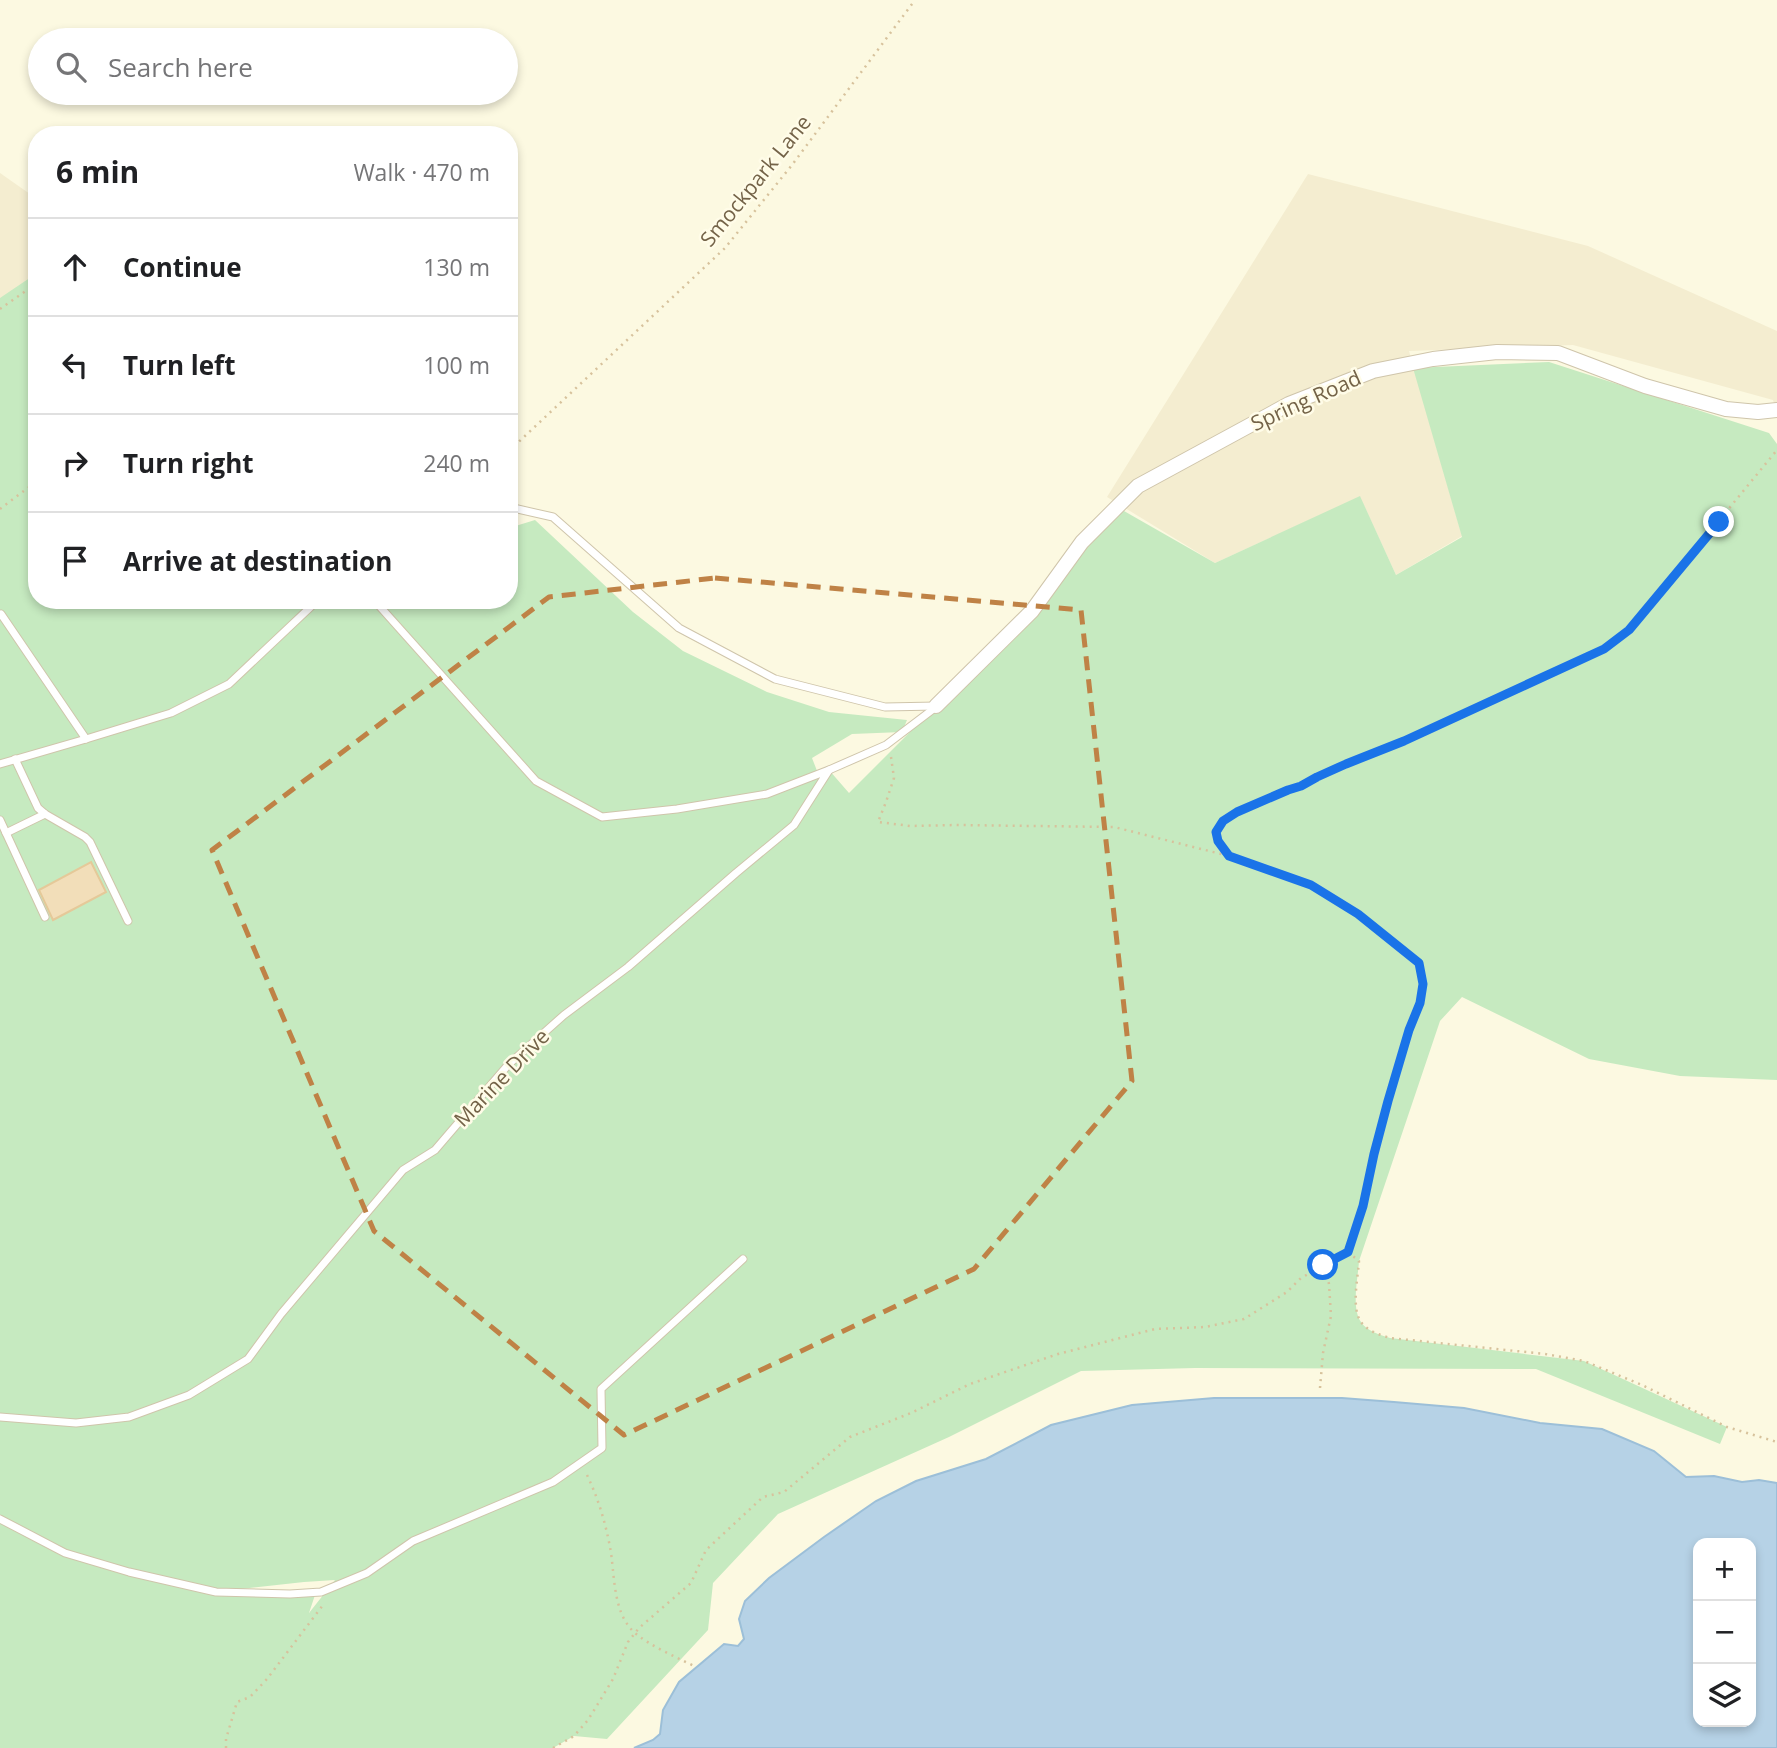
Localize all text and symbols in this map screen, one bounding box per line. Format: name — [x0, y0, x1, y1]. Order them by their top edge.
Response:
search box — [28, 28, 518, 105]
icon: search — [52, 48, 90, 86]
text: Search here — [108, 49, 253, 85]
street label: Smockpark Lane — [694, 109, 817, 252]
text: 6 min — [56, 151, 139, 192]
text: Walk · 470 m — [353, 156, 490, 188]
icon: ahead — [56, 248, 94, 286]
text: Continue — [123, 249, 242, 285]
text: 130 m — [423, 251, 490, 283]
icon: left — [56, 346, 94, 384]
text: Turn left — [123, 347, 235, 383]
text: 100 m — [423, 349, 490, 381]
street label: Spring Road — [1246, 363, 1365, 437]
icon: right — [56, 444, 94, 482]
text: Turn right — [123, 445, 254, 481]
text: 240 m — [423, 447, 490, 479]
route end — [1703, 506, 1734, 537]
icon: arrive — [56, 542, 94, 580]
text: Arrive at destination — [123, 543, 392, 579]
street label: Marine Drive — [447, 1022, 555, 1132]
route start — [1307, 1249, 1338, 1280]
map controls — [1693, 1538, 1756, 1727]
button: + — [1693, 1538, 1756, 1601]
button: − — [1693, 1601, 1756, 1664]
button: layers — [1693, 1664, 1756, 1727]

